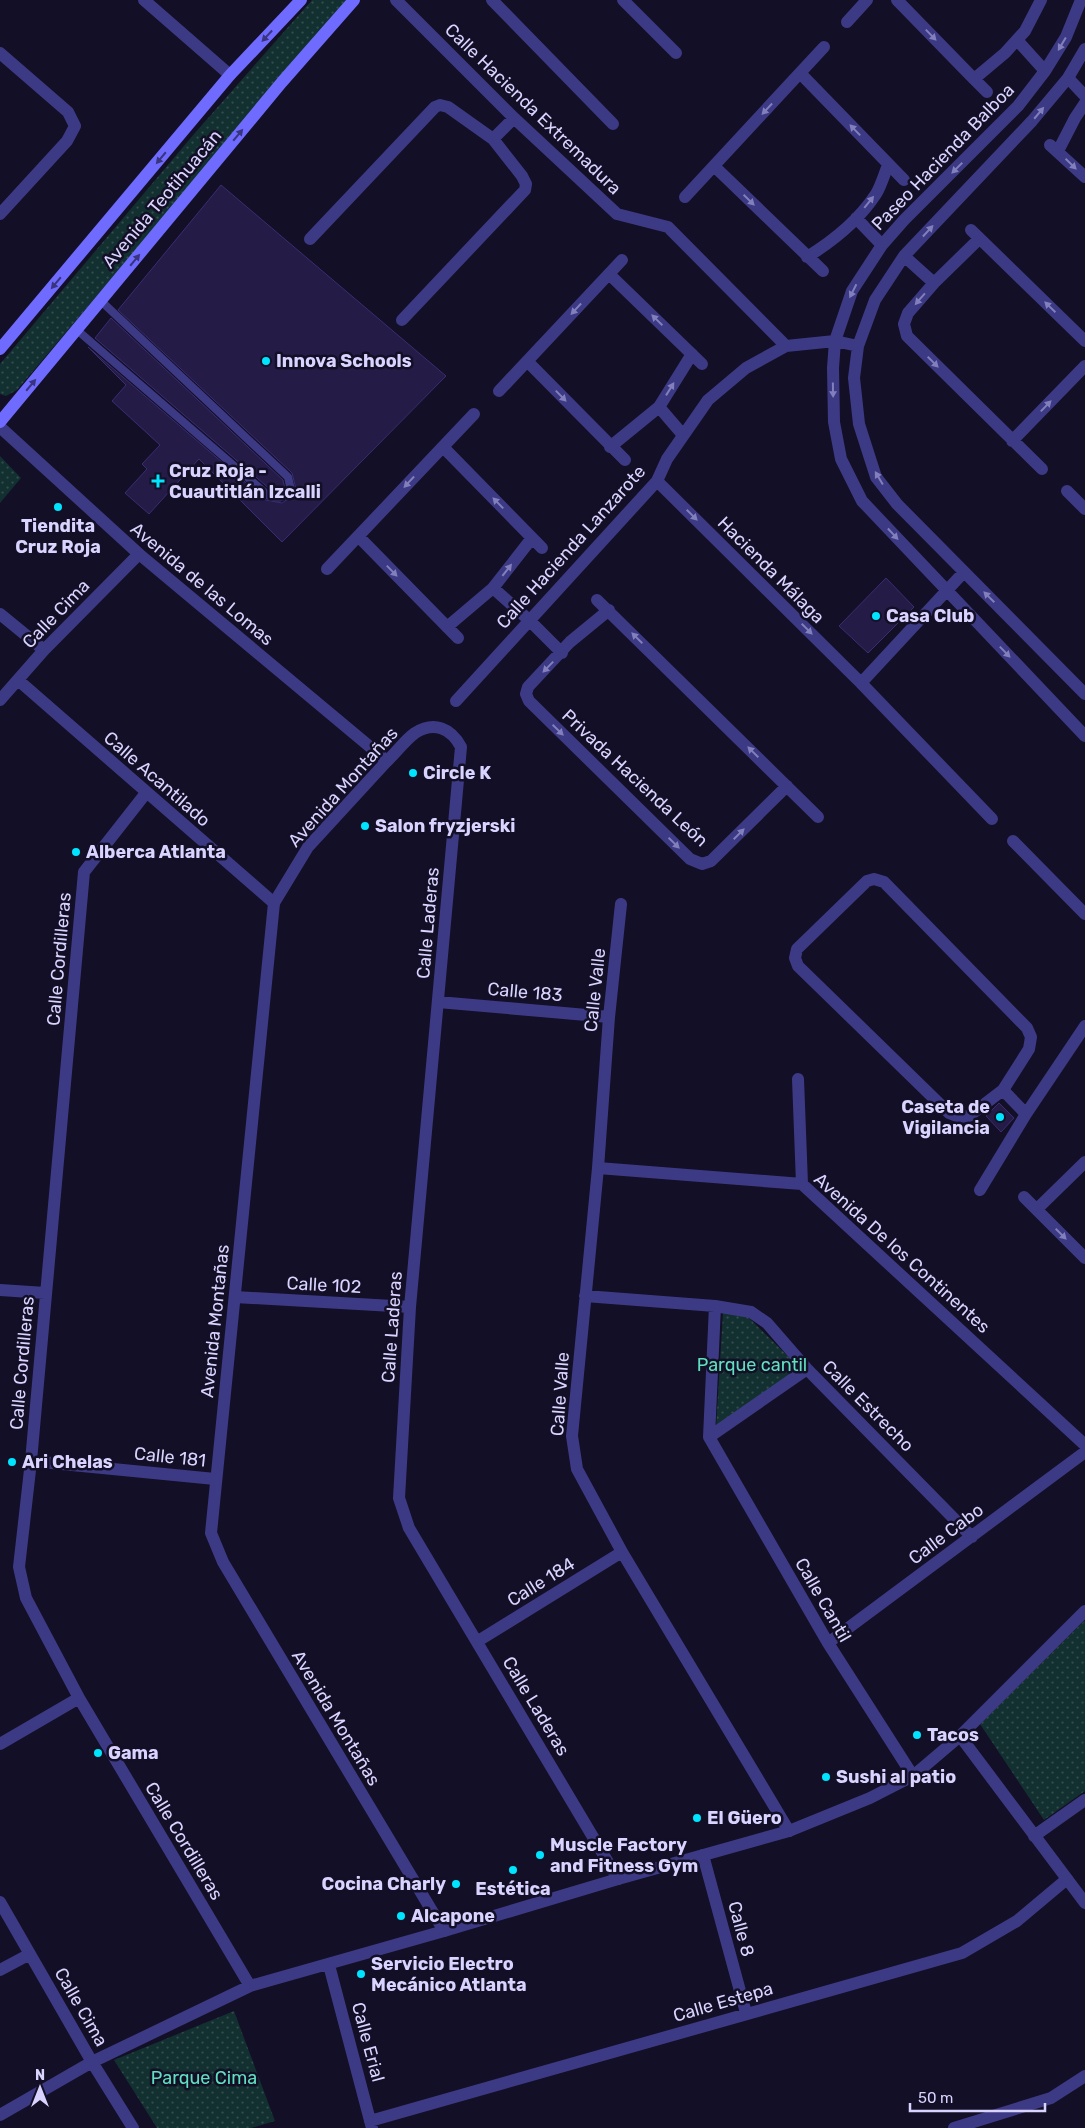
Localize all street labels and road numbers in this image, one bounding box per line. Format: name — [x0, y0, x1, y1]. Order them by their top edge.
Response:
street label: Calle Hacienda Extremadura — [440, 19, 626, 199]
street label: Paseo Hacienda Balboa — [867, 79, 1019, 235]
street label: Avenida Teotihuacán — [98, 125, 226, 273]
street label: Calle Hacienda Lanzarote — [492, 461, 650, 633]
street label: Hacienda Málaga — [713, 512, 829, 628]
street label: Avenida de las Lomas — [126, 518, 278, 650]
street label: Calle Cima — [18, 575, 94, 653]
street label: Privada Hacienda León — [557, 705, 713, 851]
street label: Avenida Montañas — [283, 722, 403, 852]
street label: Calle Acantilado — [99, 727, 215, 831]
street label: Calle Laderas — [412, 866, 444, 980]
street label: Calle Cordilleras — [42, 891, 76, 1027]
street label: Calle Valle — [580, 947, 610, 1033]
street label: Calle 183 — [487, 978, 563, 1006]
street label: Avenida De los Continentes — [809, 1168, 995, 1338]
street label: Avenida Montañas — [196, 1243, 234, 1399]
street label: Calle Laderas — [377, 1270, 407, 1384]
street label: Calle 102 — [286, 1272, 362, 1298]
street label: Calle Cordilleras — [5, 1295, 39, 1431]
street label: Calle Valle — [546, 1351, 574, 1437]
street label: Calle Estrecho — [818, 1356, 918, 1456]
street label: Calle 181 — [133, 1442, 207, 1472]
street label: Calle Cabo — [904, 1499, 988, 1569]
street label: Calle 184 — [503, 1553, 579, 1611]
street label: Calle Cantil — [790, 1554, 856, 1646]
street label: Avenida Montañas — [287, 1646, 385, 1790]
street label: Calle Laderas — [498, 1652, 574, 1760]
street label: Calle Cordilleras — [140, 1778, 228, 1904]
street label: Calle 8 — [723, 1899, 759, 1959]
street label: Calle Cima — [50, 1964, 112, 2050]
street label: Calle Estepa — [670, 1977, 776, 2027]
street label: Calle Erial — [347, 2000, 389, 2084]

